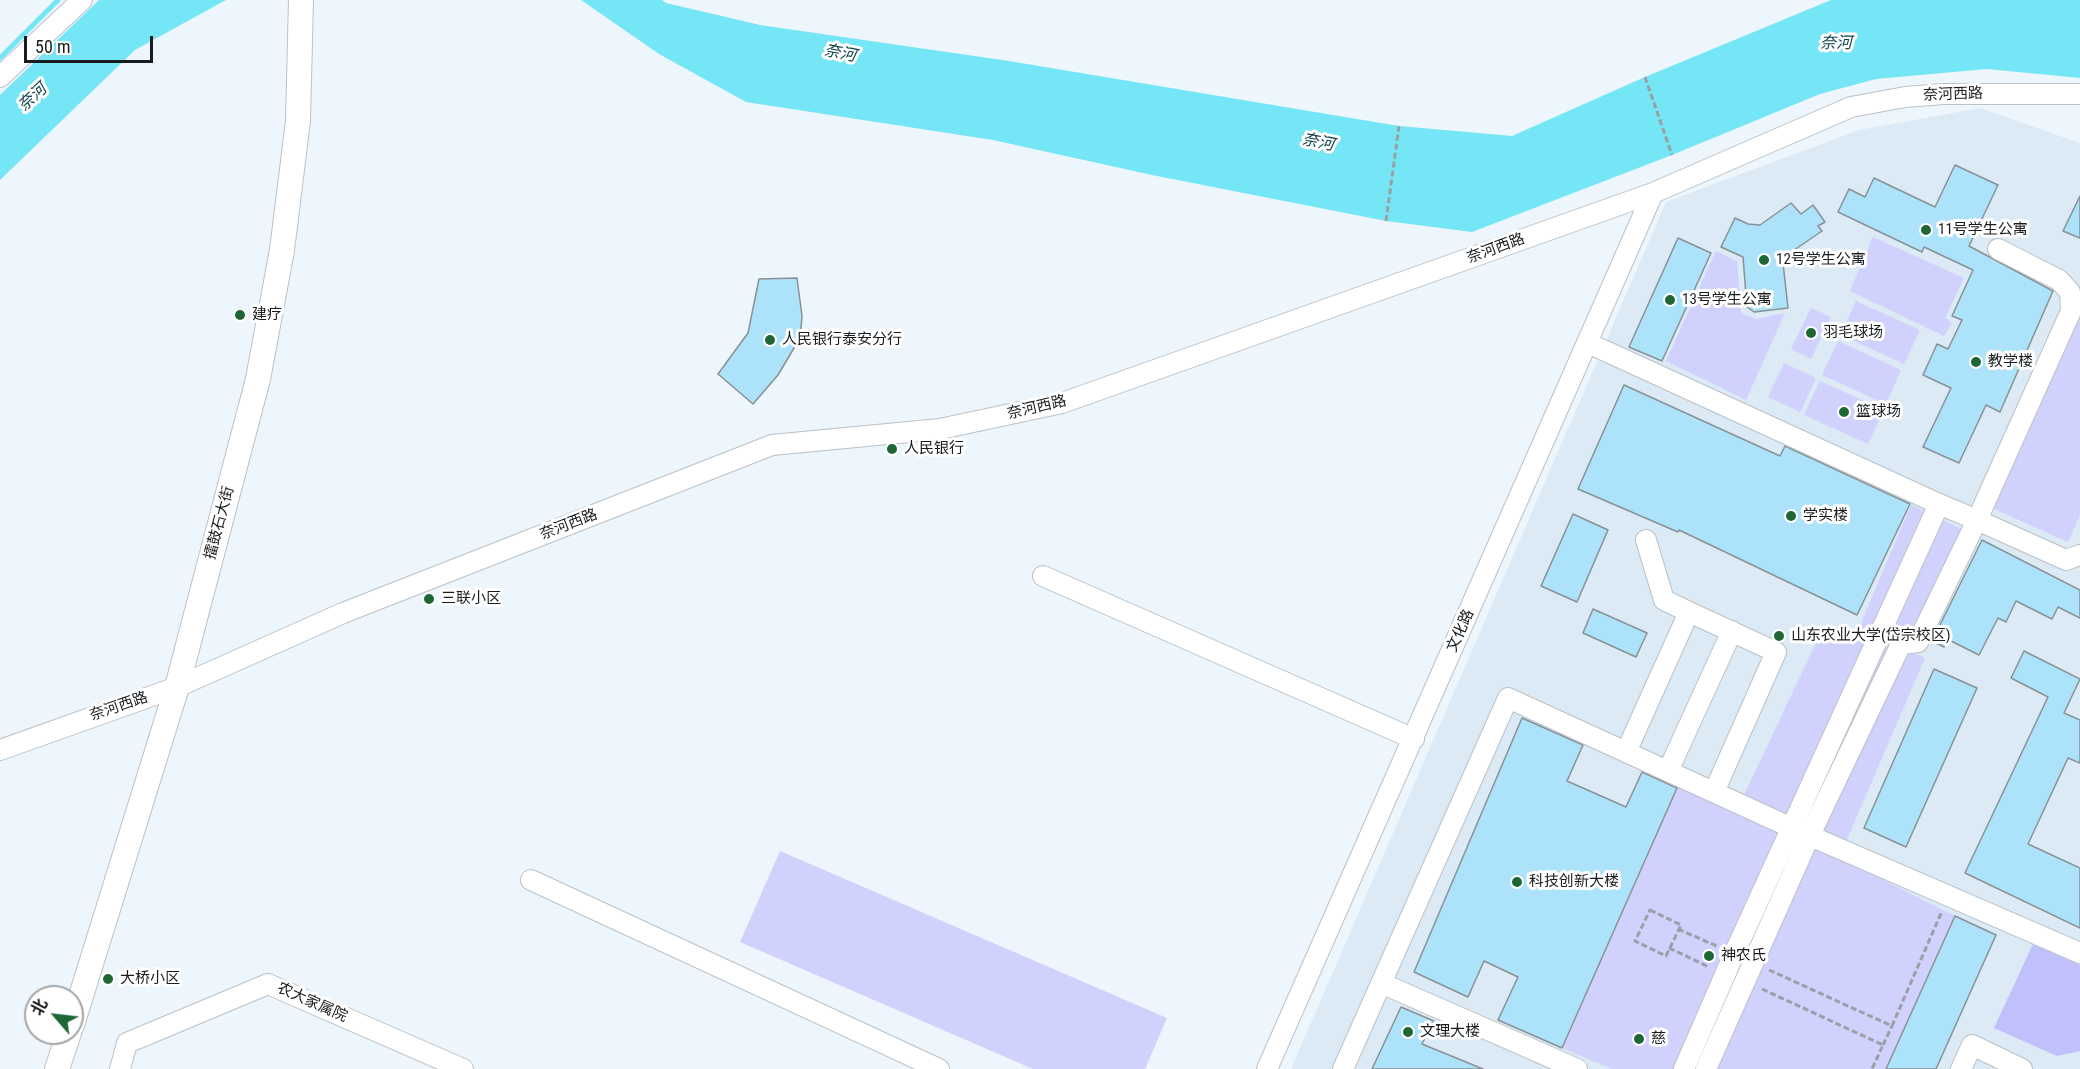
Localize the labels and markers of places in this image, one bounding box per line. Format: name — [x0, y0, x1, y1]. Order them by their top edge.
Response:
place label: 11号学生公寓 — [1938, 221, 2028, 239]
marker: 11号学生公寓 — [1919, 223, 1933, 237]
place label: 12号学生公寓 — [1776, 251, 1866, 269]
marker: 12号学生公寓 — [1757, 253, 1771, 267]
place label: 13号学生公寓 — [1682, 291, 1772, 309]
marker: 13号学生公寓 — [1663, 293, 1677, 307]
place label: 建疗 — [252, 306, 282, 324]
marker: 建疗 — [233, 308, 247, 322]
place label: 羽毛球场 — [1823, 324, 1883, 342]
marker: 羽毛球场 — [1804, 326, 1818, 340]
place label: 人民银行泰安分行 — [782, 331, 902, 349]
marker: 人民银行泰安分行 — [763, 333, 777, 347]
place label: 教学楼 — [1988, 353, 2033, 371]
marker: 教学楼 — [1969, 355, 1983, 369]
place label: 篮球场 — [1856, 403, 1901, 421]
marker: 篮球场 — [1837, 405, 1851, 419]
place label: 人民银行 — [904, 440, 964, 458]
marker: 人民银行 — [885, 442, 899, 456]
place label: 学实楼 — [1803, 507, 1848, 525]
marker: 学实楼 — [1784, 509, 1798, 523]
place label: 三联小区 — [441, 590, 501, 608]
marker: 三联小区 — [422, 592, 436, 606]
place label: 山东农业大学(岱宗校区) — [1791, 627, 1950, 645]
marker: 山东农业大学(岱宗校区) — [1772, 629, 1786, 643]
place label: 科技创新大楼 — [1529, 873, 1619, 891]
marker: 科技创新大楼 — [1510, 875, 1524, 889]
place label: 神农氏 — [1721, 947, 1766, 965]
marker: 神农氏 — [1702, 949, 1716, 963]
place label: 大桥小区 — [120, 970, 180, 988]
marker: 大桥小区 — [101, 972, 115, 986]
place label: 文理大楼 — [1420, 1023, 1480, 1041]
marker: 文理大楼 — [1401, 1025, 1415, 1039]
place label: 慈 — [1651, 1030, 1666, 1048]
marker: 慈 — [1632, 1032, 1646, 1046]

